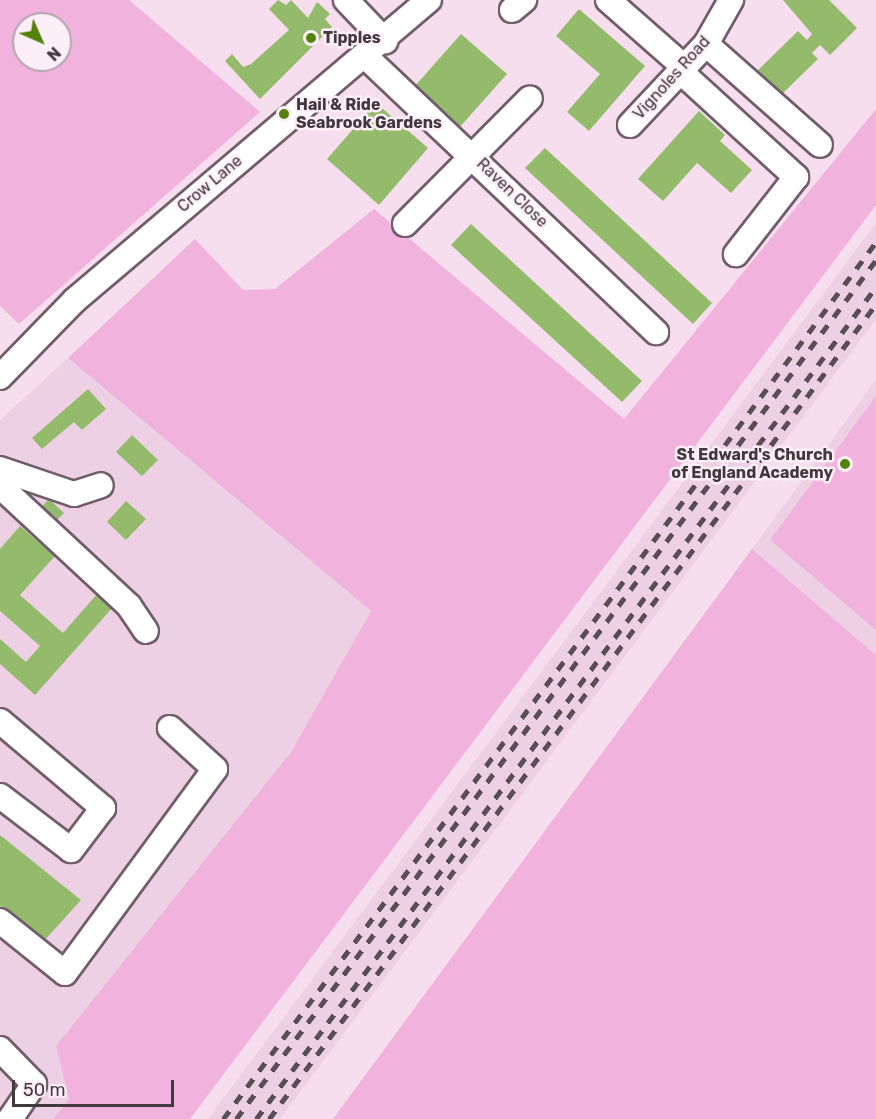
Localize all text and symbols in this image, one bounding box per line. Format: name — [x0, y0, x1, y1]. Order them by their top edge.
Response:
north arrow — [12, 12, 72, 72]
place label: Tipples — [323, 28, 381, 48]
marker: Tipples — [304, 31, 318, 45]
street label: Vignoles Road — [630, 32, 714, 124]
text: N — [43, 43, 64, 64]
place label: Hail & Ride Seabrook Gardens — [296, 95, 442, 133]
marker: Hail & Ride Seabrook Gardens — [277, 107, 291, 121]
street label: Crow Lane — [174, 151, 246, 217]
street label: Raven Close — [473, 154, 551, 232]
place label: St Edward's Church of England Academy — [671, 445, 833, 483]
marker: St Edward's Church of England Academy — [838, 457, 852, 471]
scale bar — [15, 1068, 177, 1106]
text: 50 m — [23, 1079, 66, 1101]

